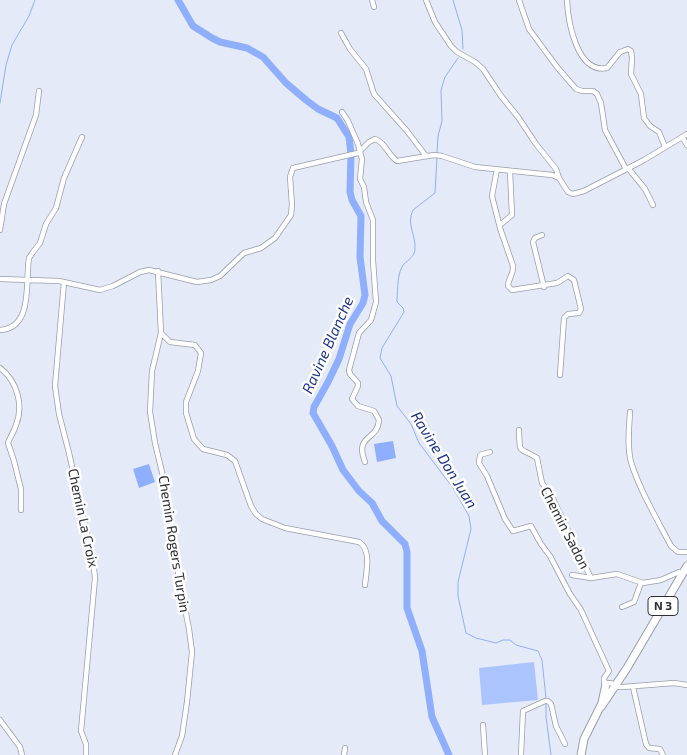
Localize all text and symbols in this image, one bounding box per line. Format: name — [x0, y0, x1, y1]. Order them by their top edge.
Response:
water label: Ravine Blanche — [299, 294, 357, 396]
water label: Ravine Don Juan — [407, 408, 481, 512]
street label: Chemin La Croix — [64, 467, 102, 569]
street label: Chemin Rogers Turpin — [155, 474, 193, 614]
street label: Chemin Sadon — [537, 484, 593, 572]
road number: N 3 — [648, 596, 678, 616]

